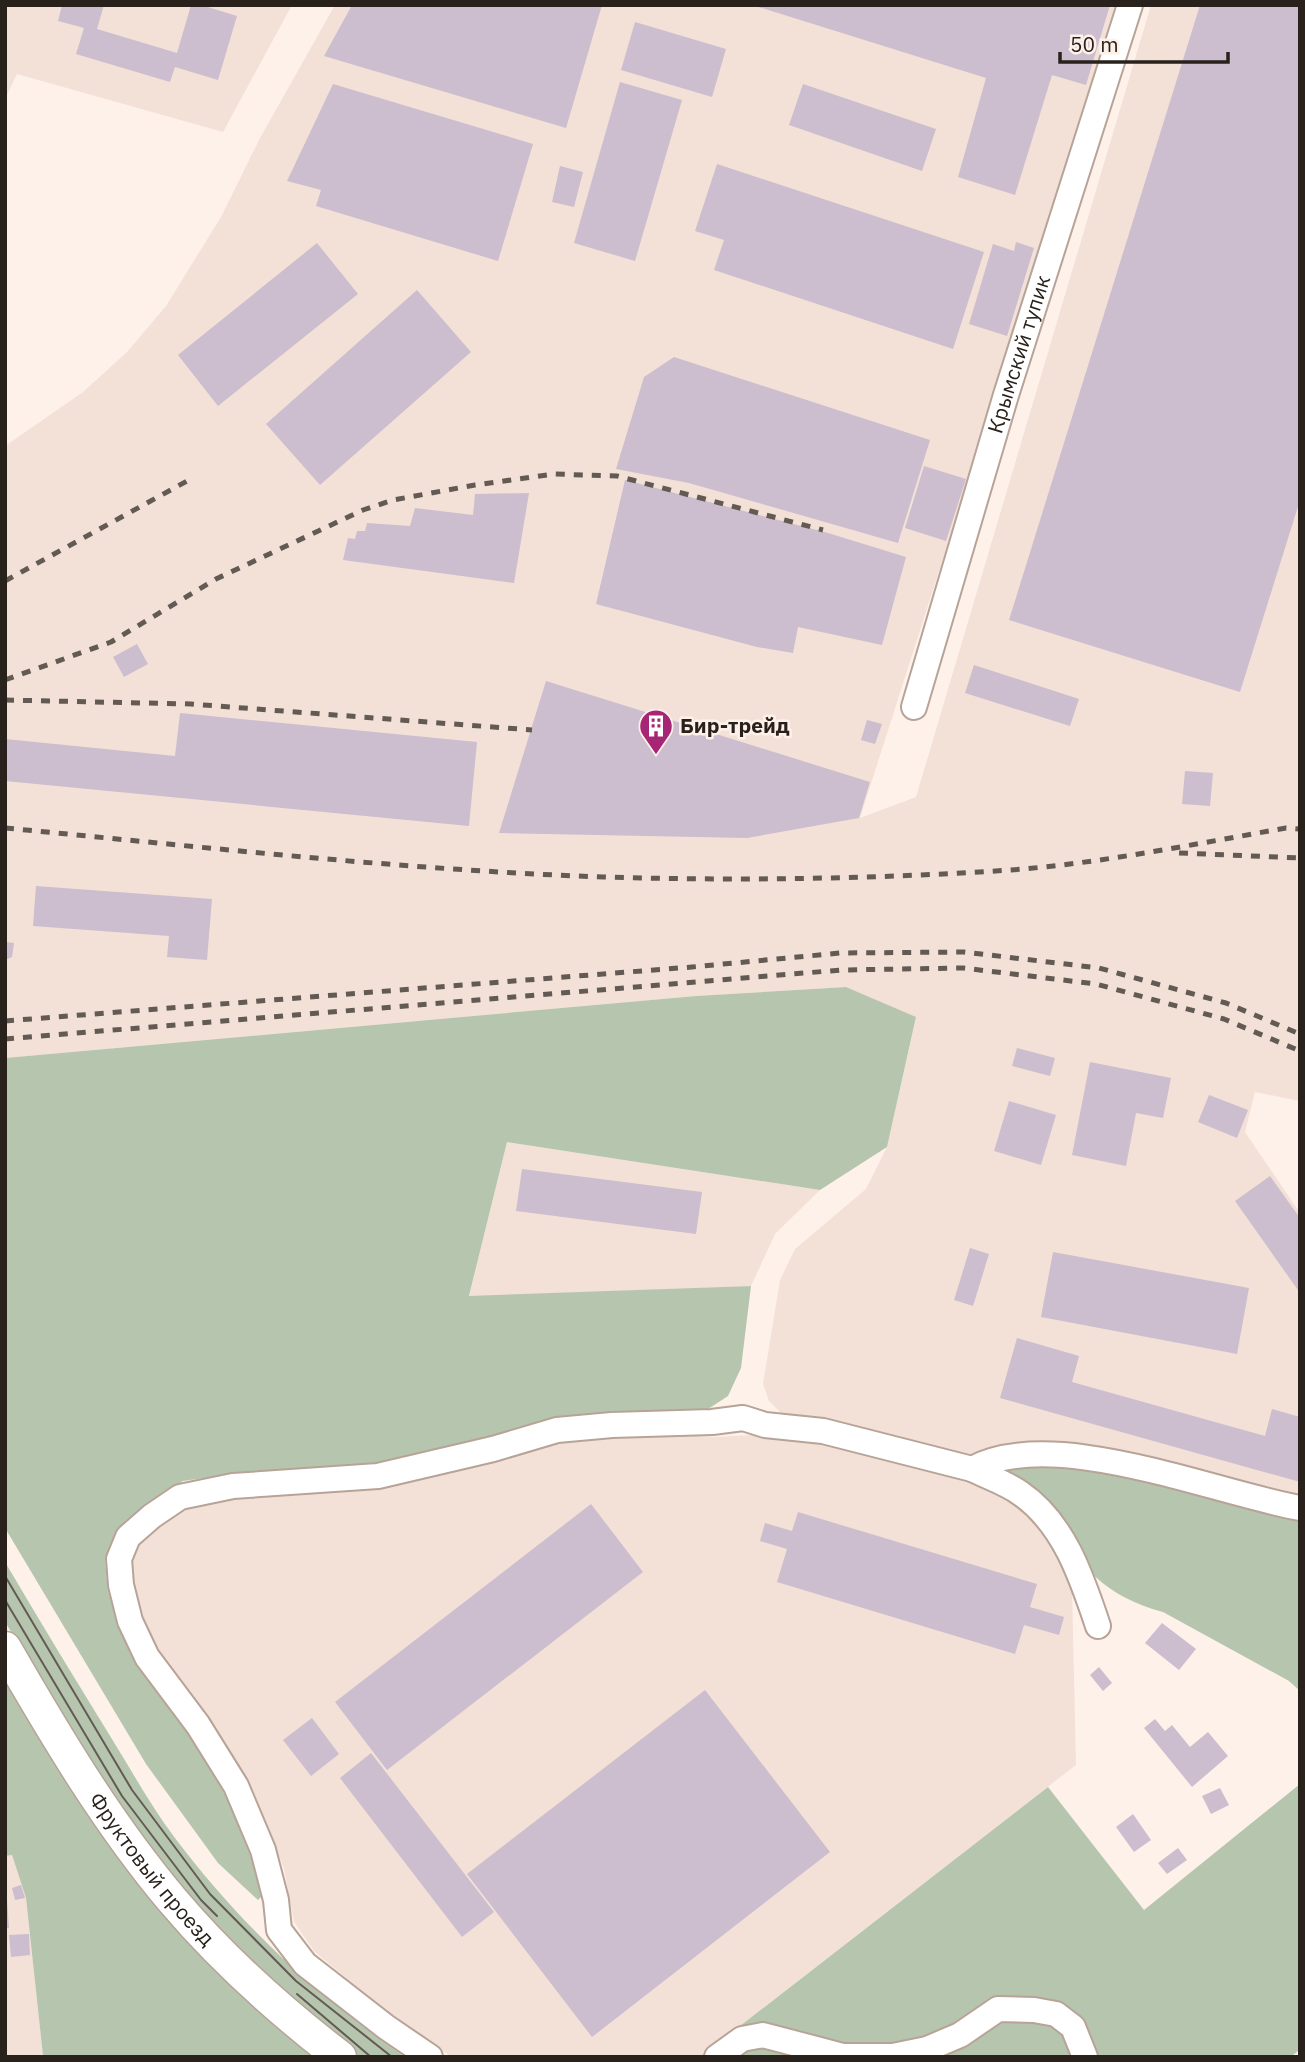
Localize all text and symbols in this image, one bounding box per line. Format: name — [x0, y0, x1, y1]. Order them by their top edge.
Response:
scale bar — [1060, 21, 1228, 65]
text: 50 m — [1070, 30, 1119, 58]
street label: Крымский тупик — [980, 271, 1056, 437]
building icon: Бир-трейд — [637, 707, 675, 756]
place label: Бир-трейд — [680, 711, 790, 739]
street label: Фруктовый проезд — [83, 1787, 221, 1951]

